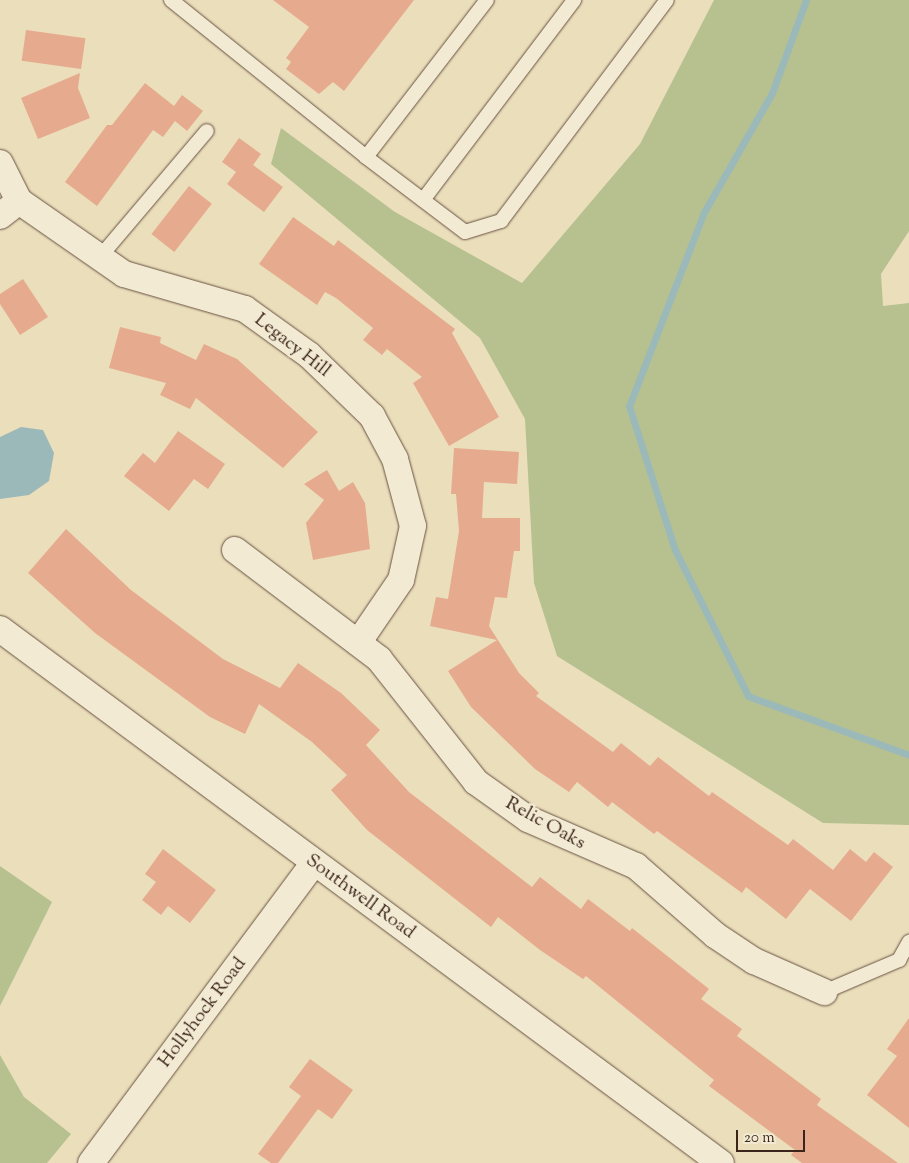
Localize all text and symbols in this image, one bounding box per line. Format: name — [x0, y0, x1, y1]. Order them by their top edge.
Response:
street label: Legacy Hill — [249, 309, 335, 383]
street label: Relic Oaks — [501, 793, 589, 855]
street label: Southwell Road — [301, 850, 419, 944]
street label: Hollyhock Road — [154, 953, 252, 1073]
scale bar — [739, 1120, 808, 1152]
text: 20 m — [744, 1128, 775, 1149]

